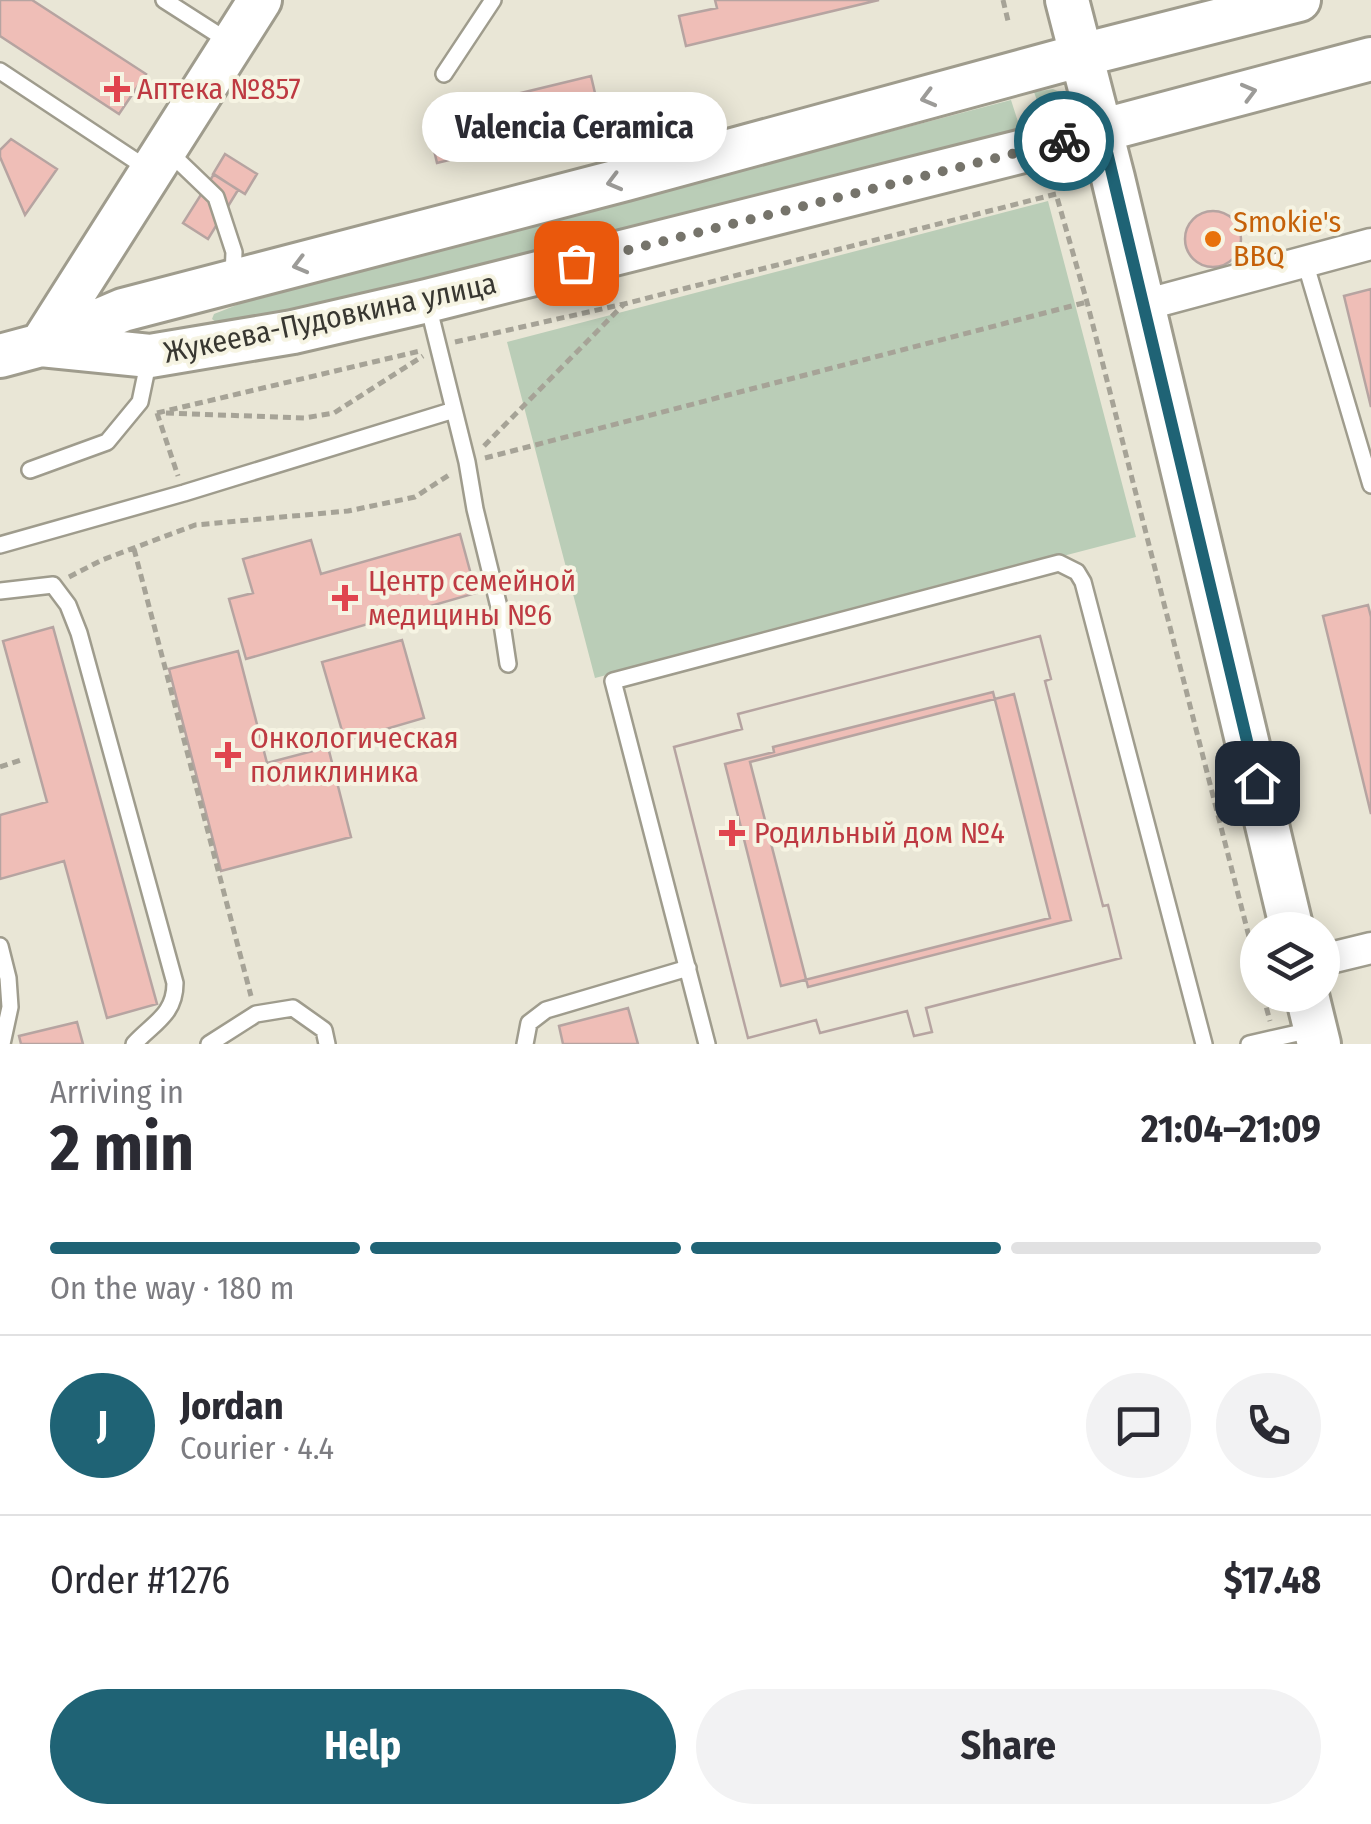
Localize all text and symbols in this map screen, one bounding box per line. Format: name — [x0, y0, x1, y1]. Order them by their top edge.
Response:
place label: Аптека №857 — [137, 71, 301, 107]
marker: Аптека №857 — [106, 78, 128, 100]
one-way arrow — [1240, 82, 1257, 103]
one-way arrow — [920, 86, 937, 107]
courier — [1014, 91, 1114, 191]
callout: Valencia Ceramica — [424, 93, 728, 163]
text: Valencia Ceramica — [455, 108, 694, 146]
icon: bike — [1037, 114, 1092, 169]
one-way arrow — [606, 171, 623, 192]
place label: Smokie's BBQ — [1233, 204, 1341, 274]
pin — [534, 221, 619, 306]
marker: Smokie's BBQ — [1202, 228, 1224, 250]
icon: bag — [549, 236, 604, 291]
one-way arrow — [292, 253, 309, 274]
street label: Жукеева-Пудовкина улица — [160, 265, 500, 371]
place label: Центр семейной медицины №6 — [368, 563, 576, 633]
marker: Центр семейной медицины №6 — [332, 585, 358, 611]
place label: Онкологическая поликлиника — [250, 720, 459, 790]
pin — [1215, 741, 1300, 826]
marker: Онкологическая поликлиника — [215, 742, 241, 768]
icon: home — [1230, 756, 1285, 811]
place label: Родильный дом №4 — [754, 815, 1005, 851]
marker: Родильный дом №4 — [719, 820, 745, 846]
map controls — [1240, 912, 1340, 1012]
button: layers — [1240, 912, 1340, 1012]
text: Arriving in — [50, 1073, 184, 1111]
text: 21:04–21:09 — [1141, 1106, 1321, 1152]
text: 2 min — [50, 1109, 194, 1187]
text: On the way · 180 m — [50, 1269, 294, 1307]
button: chat — [1086, 1373, 1191, 1478]
button: phone — [1216, 1373, 1321, 1478]
text: Jordan — [180, 1383, 284, 1429]
text: J — [97, 1402, 108, 1448]
text: Courier · 4.4 — [180, 1429, 334, 1467]
text: Order #1276 — [50, 1557, 230, 1603]
text: $17.48 — [1224, 1557, 1321, 1603]
button: Help — [50, 1689, 676, 1804]
button: Share — [696, 1689, 1321, 1804]

